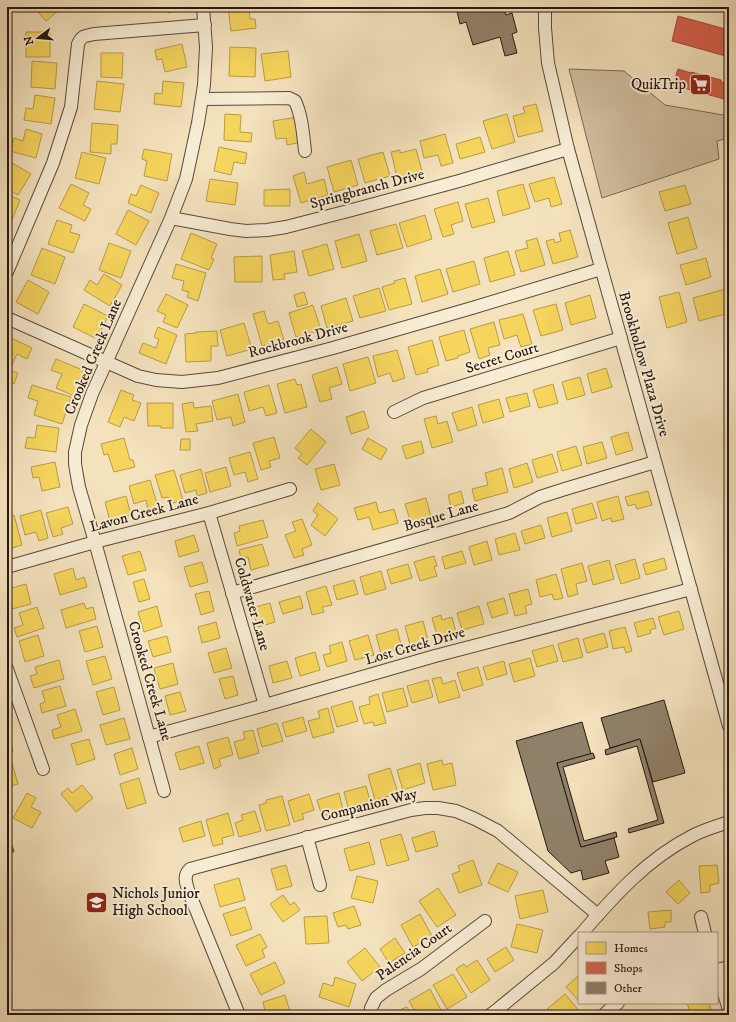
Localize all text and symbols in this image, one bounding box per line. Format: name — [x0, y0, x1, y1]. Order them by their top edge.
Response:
north arrow — [18, 18, 58, 58]
text: N — [21, 34, 37, 47]
supermarket icon: QuikTrip — [688, 71, 714, 97]
place label: QuikTrip — [631, 75, 686, 94]
street label: Springbranch Drive — [308, 165, 426, 213]
street label: Brookhollow Plaza Drive — [614, 289, 674, 439]
street label: Crooked Creek Lane — [60, 296, 126, 418]
street label: Rockbrook Drive — [246, 318, 350, 362]
street label: Secret Court — [463, 338, 541, 378]
street label: Lavon Creek Lane — [88, 489, 200, 537]
street label: Bosque Lane — [401, 496, 481, 536]
street label: Coldwater Lane — [230, 555, 274, 653]
street label: Crooked Creek Lane — [124, 619, 176, 743]
street label: Lost Creek Drive — [363, 623, 467, 669]
street label: Companion Way — [319, 784, 420, 826]
place label: Nichols Junior High School — [112, 884, 200, 920]
school or university icon: Nichols Junior High School — [83, 889, 109, 915]
street label: Palencia Court — [372, 919, 456, 985]
legend — [578, 932, 718, 1004]
text: Homes — [614, 941, 648, 956]
text: Shops — [614, 961, 642, 976]
text: Other — [614, 981, 643, 996]

